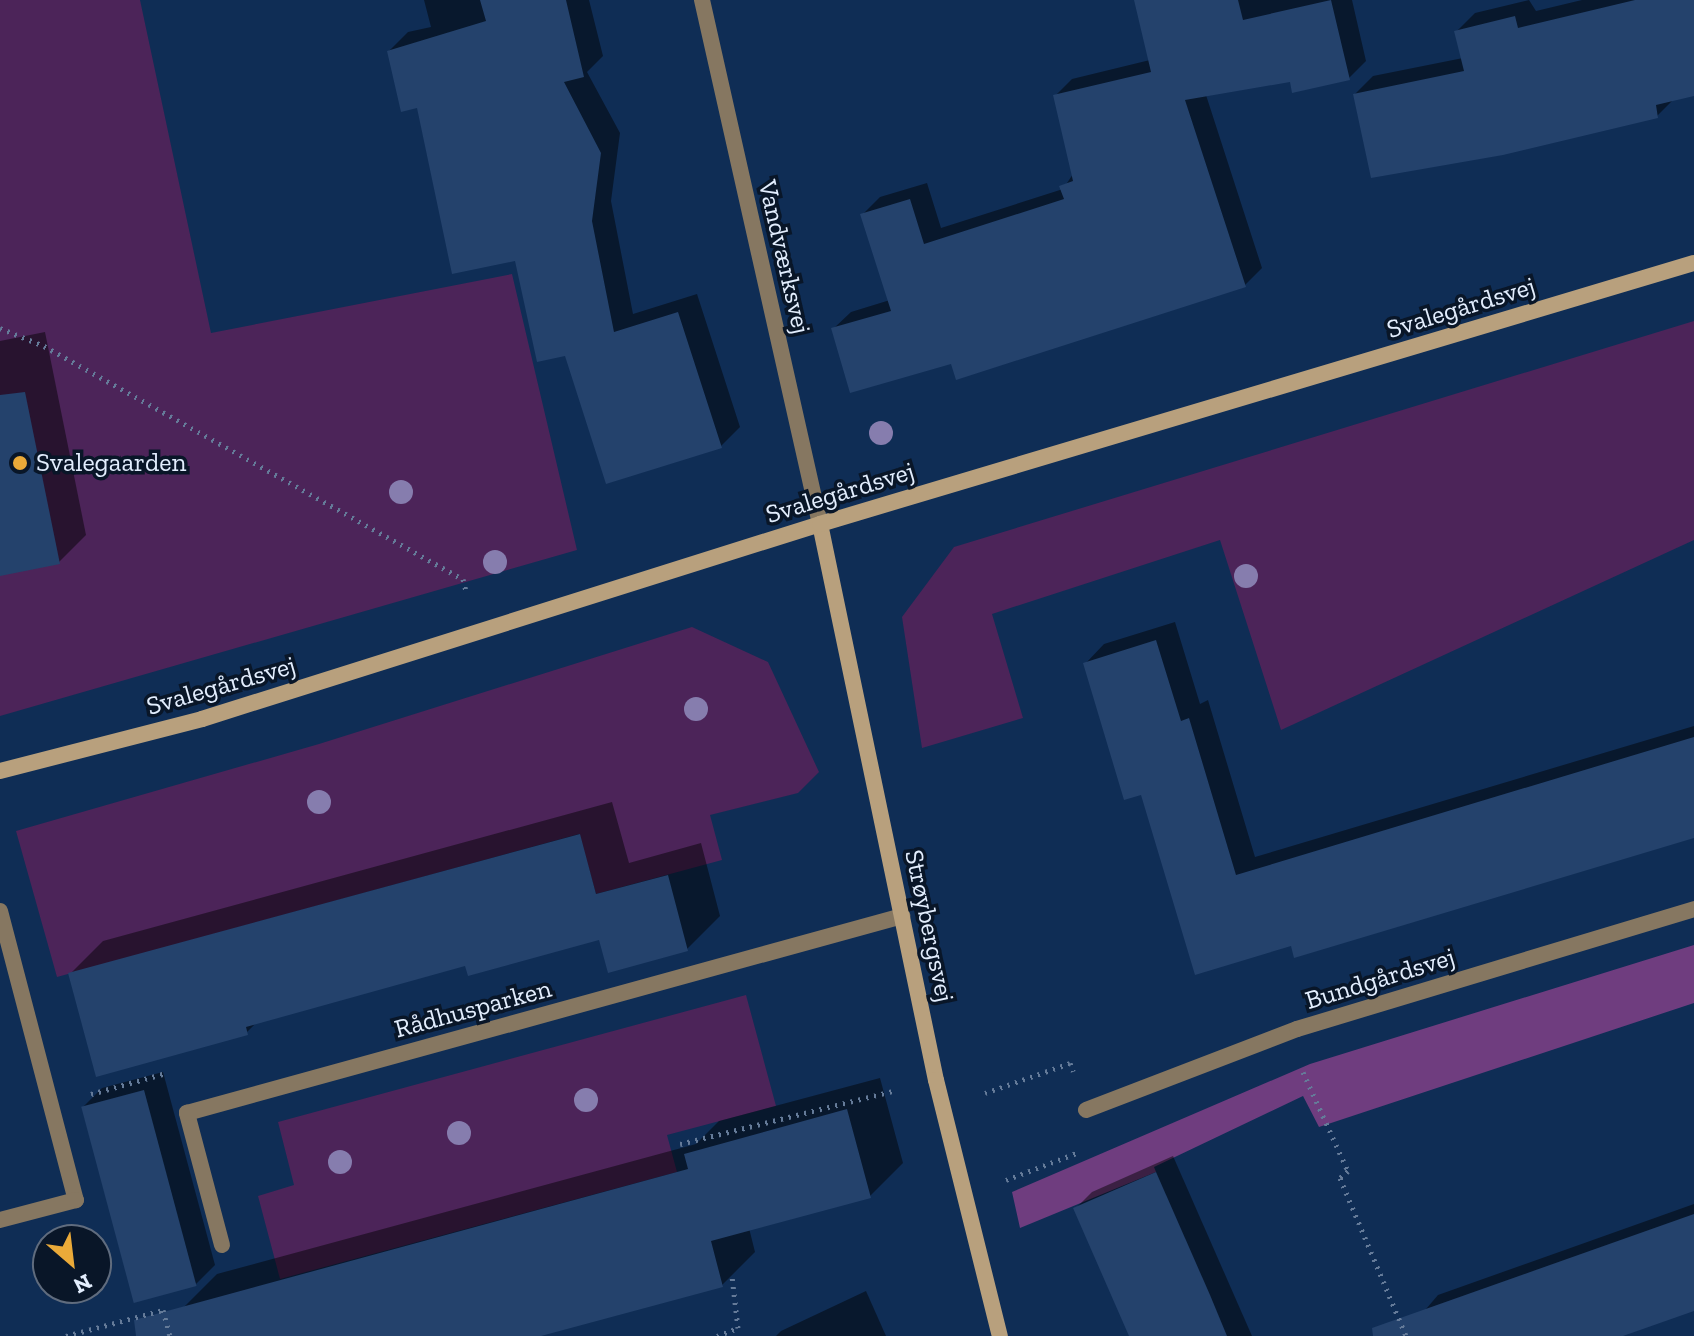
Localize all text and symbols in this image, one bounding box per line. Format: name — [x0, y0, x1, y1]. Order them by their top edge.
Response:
street label: Vandværksvej — [751, 177, 817, 337]
street label: Svalegårdsvej — [1383, 271, 1539, 345]
place label: Svalegaarden — [36, 447, 186, 479]
marker: Svalegaarden — [11, 454, 29, 472]
street label: Svalegårdsvej — [762, 456, 918, 530]
street label: Svalegårdsvej — [143, 650, 299, 722]
street label: Strøybergsvej — [898, 847, 960, 1005]
street label: Bundgårdsvej — [1302, 942, 1458, 1016]
street label: Rådhusparken — [391, 973, 555, 1045]
north arrow — [32, 1224, 112, 1304]
text: N — [69, 1268, 96, 1300]

